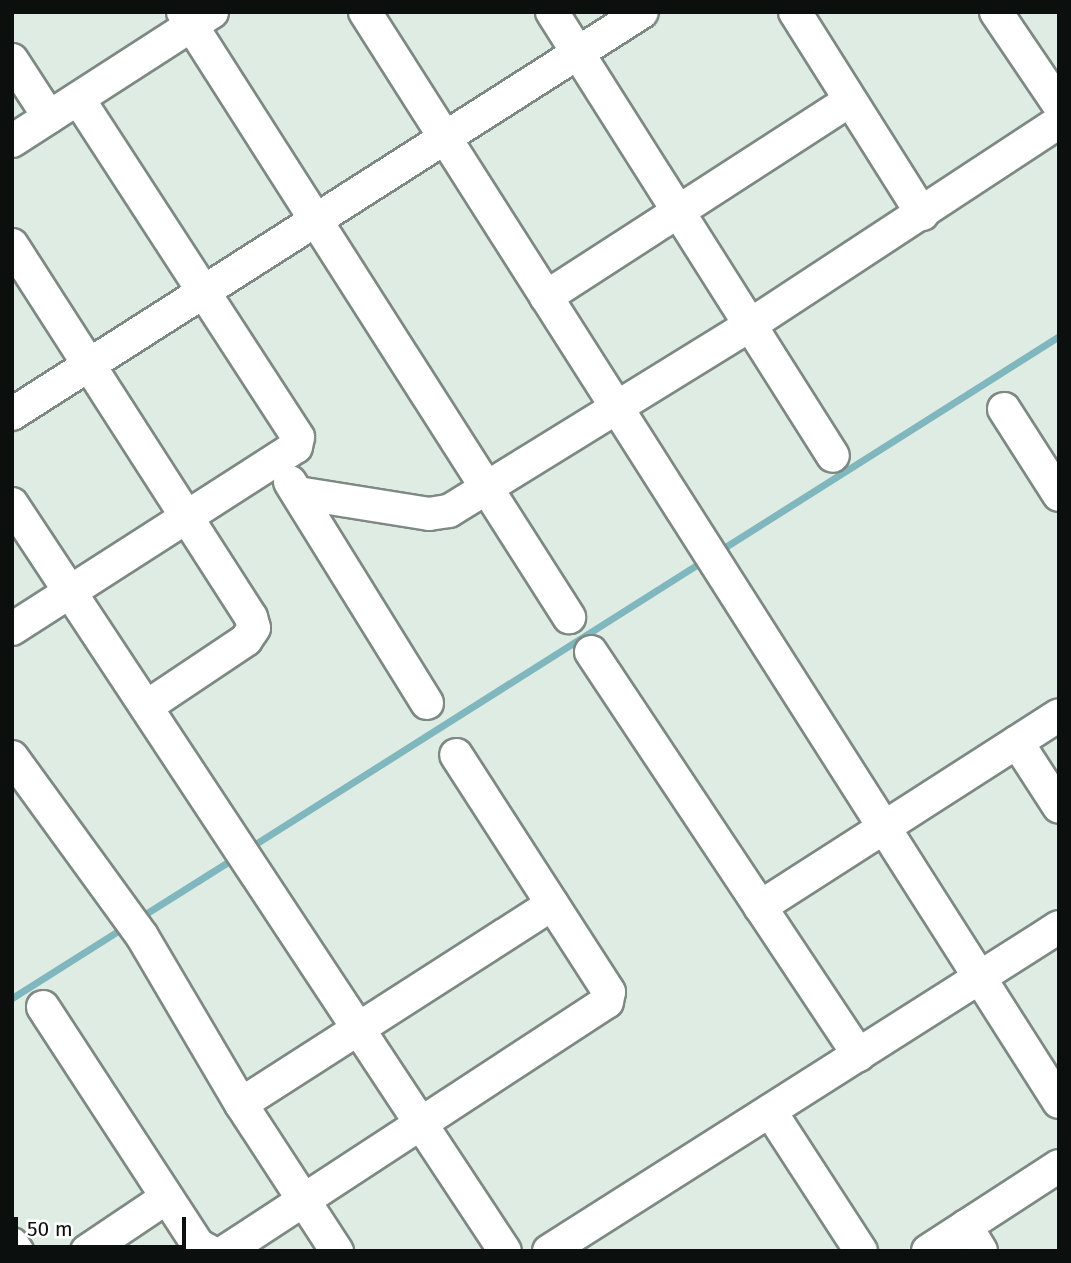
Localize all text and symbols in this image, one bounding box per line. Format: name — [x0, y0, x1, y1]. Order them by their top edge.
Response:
scale bar — [18, 1204, 189, 1248]
text: 50 m — [27, 1216, 73, 1242]

